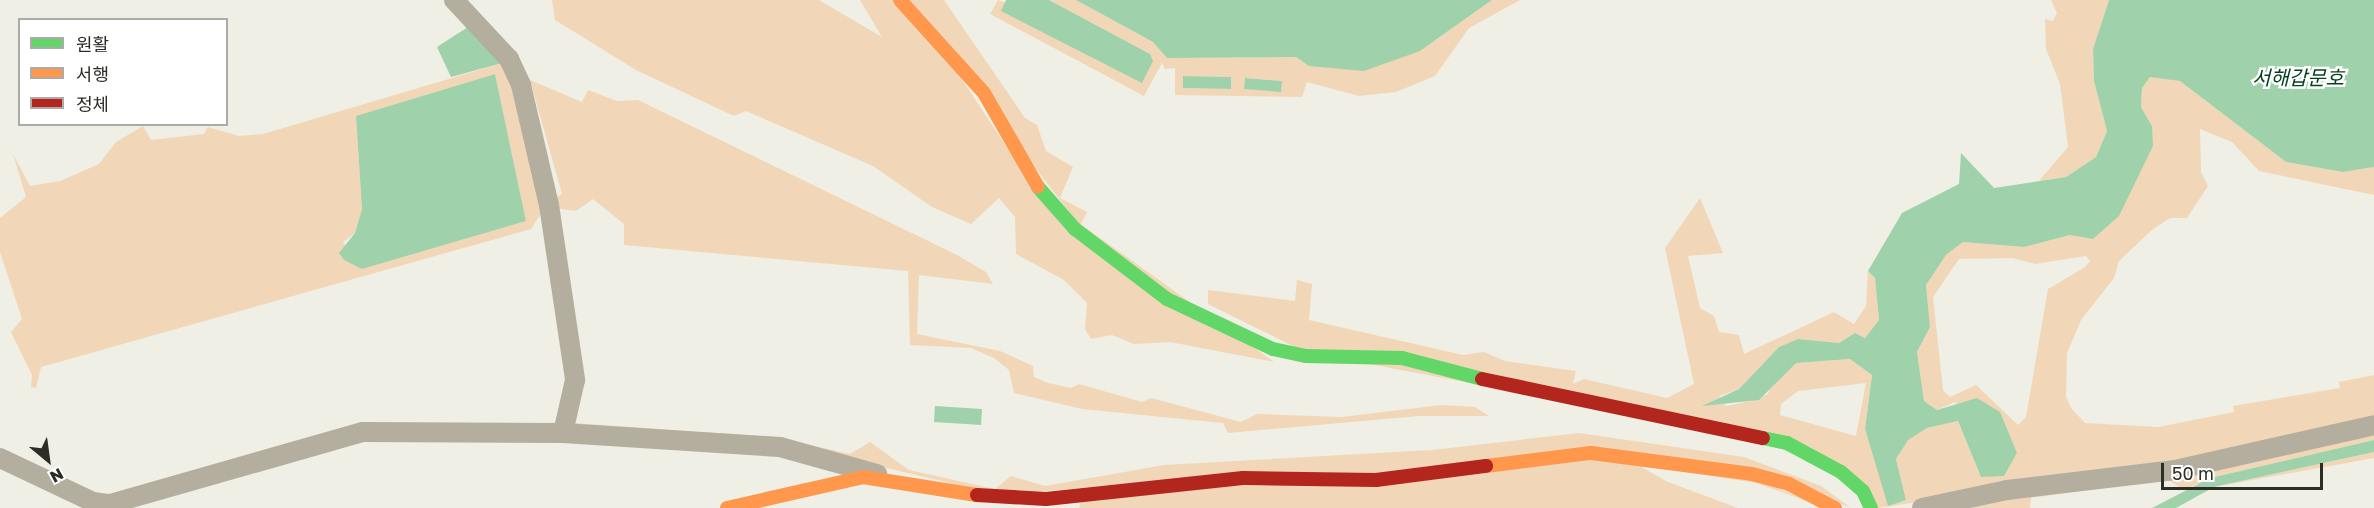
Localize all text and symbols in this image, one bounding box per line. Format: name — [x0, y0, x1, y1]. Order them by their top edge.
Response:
legend — [18, 18, 228, 126]
text: 원활 — [76, 33, 109, 55]
text: 서행 — [76, 63, 109, 85]
water label: 서해갑문호 — [2252, 65, 2344, 89]
text: 정체 — [76, 93, 109, 115]
north arrow — [18, 430, 78, 490]
scale bar — [2164, 451, 2326, 489]
text: 50 m — [2172, 462, 2214, 484]
text: N — [47, 464, 67, 487]

